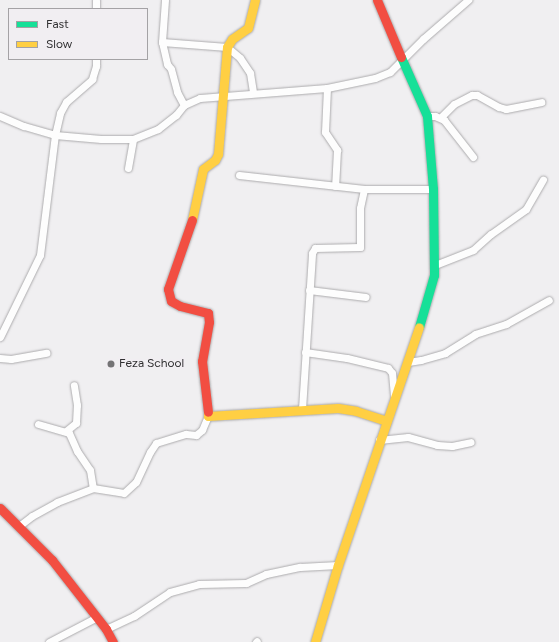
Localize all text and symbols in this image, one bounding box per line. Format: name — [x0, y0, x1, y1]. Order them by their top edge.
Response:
legend — [8, 8, 148, 60]
text: Fast — [46, 17, 69, 31]
text: Slow — [46, 37, 72, 51]
place label: Feza School — [119, 357, 184, 371]
marker: Feza School — [106, 359, 116, 369]

